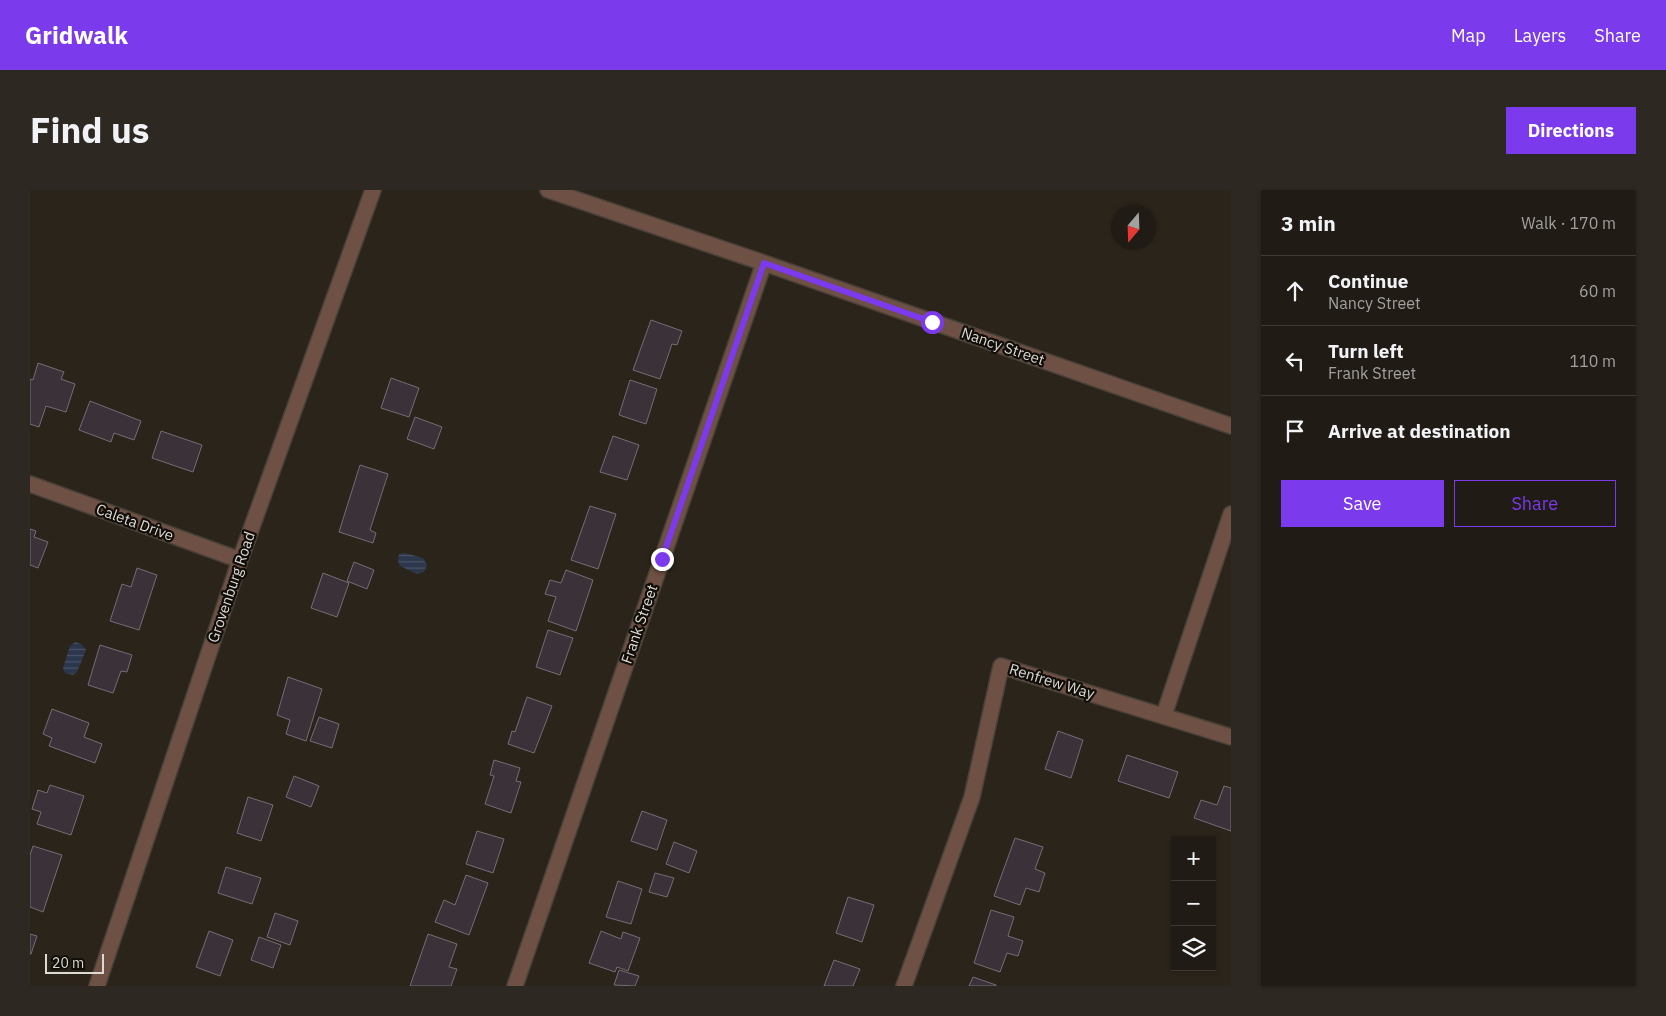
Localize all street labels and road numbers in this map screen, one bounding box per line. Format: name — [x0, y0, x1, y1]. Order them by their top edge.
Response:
street label: Nancy Street — [959, 323, 1047, 369]
street label: Caleta Drive — [94, 499, 176, 545]
street label: Grovenburg Road — [203, 529, 259, 645]
street label: Frank Street — [617, 582, 661, 666]
street label: Renfrew Way — [1007, 659, 1097, 703]

